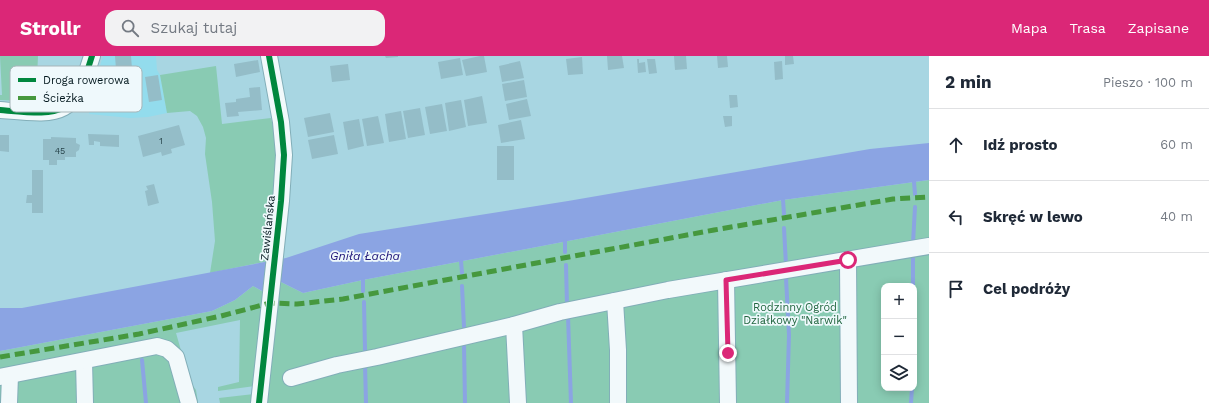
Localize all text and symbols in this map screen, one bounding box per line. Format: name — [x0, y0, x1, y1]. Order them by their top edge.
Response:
search box — [105, 10, 385, 46]
text: Strollr — [20, 17, 81, 40]
icon: search — [119, 17, 141, 39]
text: Szukaj tutaj — [151, 19, 237, 37]
text: Mapa — [1011, 20, 1047, 36]
text: Trasa — [1069, 20, 1106, 36]
text: Zapisane — [1128, 20, 1189, 36]
legend — [10, 66, 142, 112]
text: 2 min — [945, 72, 991, 92]
text: Droga rowerowa — [43, 74, 130, 87]
text: Pieszo · 100 m — [1103, 75, 1193, 90]
text: Ścieżka — [43, 91, 84, 105]
icon: ahead — [945, 134, 967, 156]
house number: 1 — [159, 136, 163, 146]
text: Idź prosto — [983, 136, 1057, 154]
text: 60 m — [1160, 137, 1193, 152]
house number: 45 — [55, 146, 65, 156]
street label: Zawiślańska — [258, 195, 278, 261]
icon: left — [945, 206, 967, 228]
text: Skręć w lewo — [983, 208, 1083, 226]
text: 40 m — [1160, 209, 1193, 224]
water label: Gniła Łacha — [330, 249, 401, 263]
route start — [839, 251, 857, 269]
icon: arrive — [945, 278, 967, 300]
text: Cel podróży — [983, 280, 1070, 298]
map controls — [881, 283, 917, 391]
button: + — [881, 283, 917, 319]
park label: Rodzinny Ogród Działkowy "Narwik" — [743, 301, 847, 327]
button: − — [881, 319, 917, 355]
route end — [719, 344, 737, 362]
button: layers — [881, 355, 917, 391]

